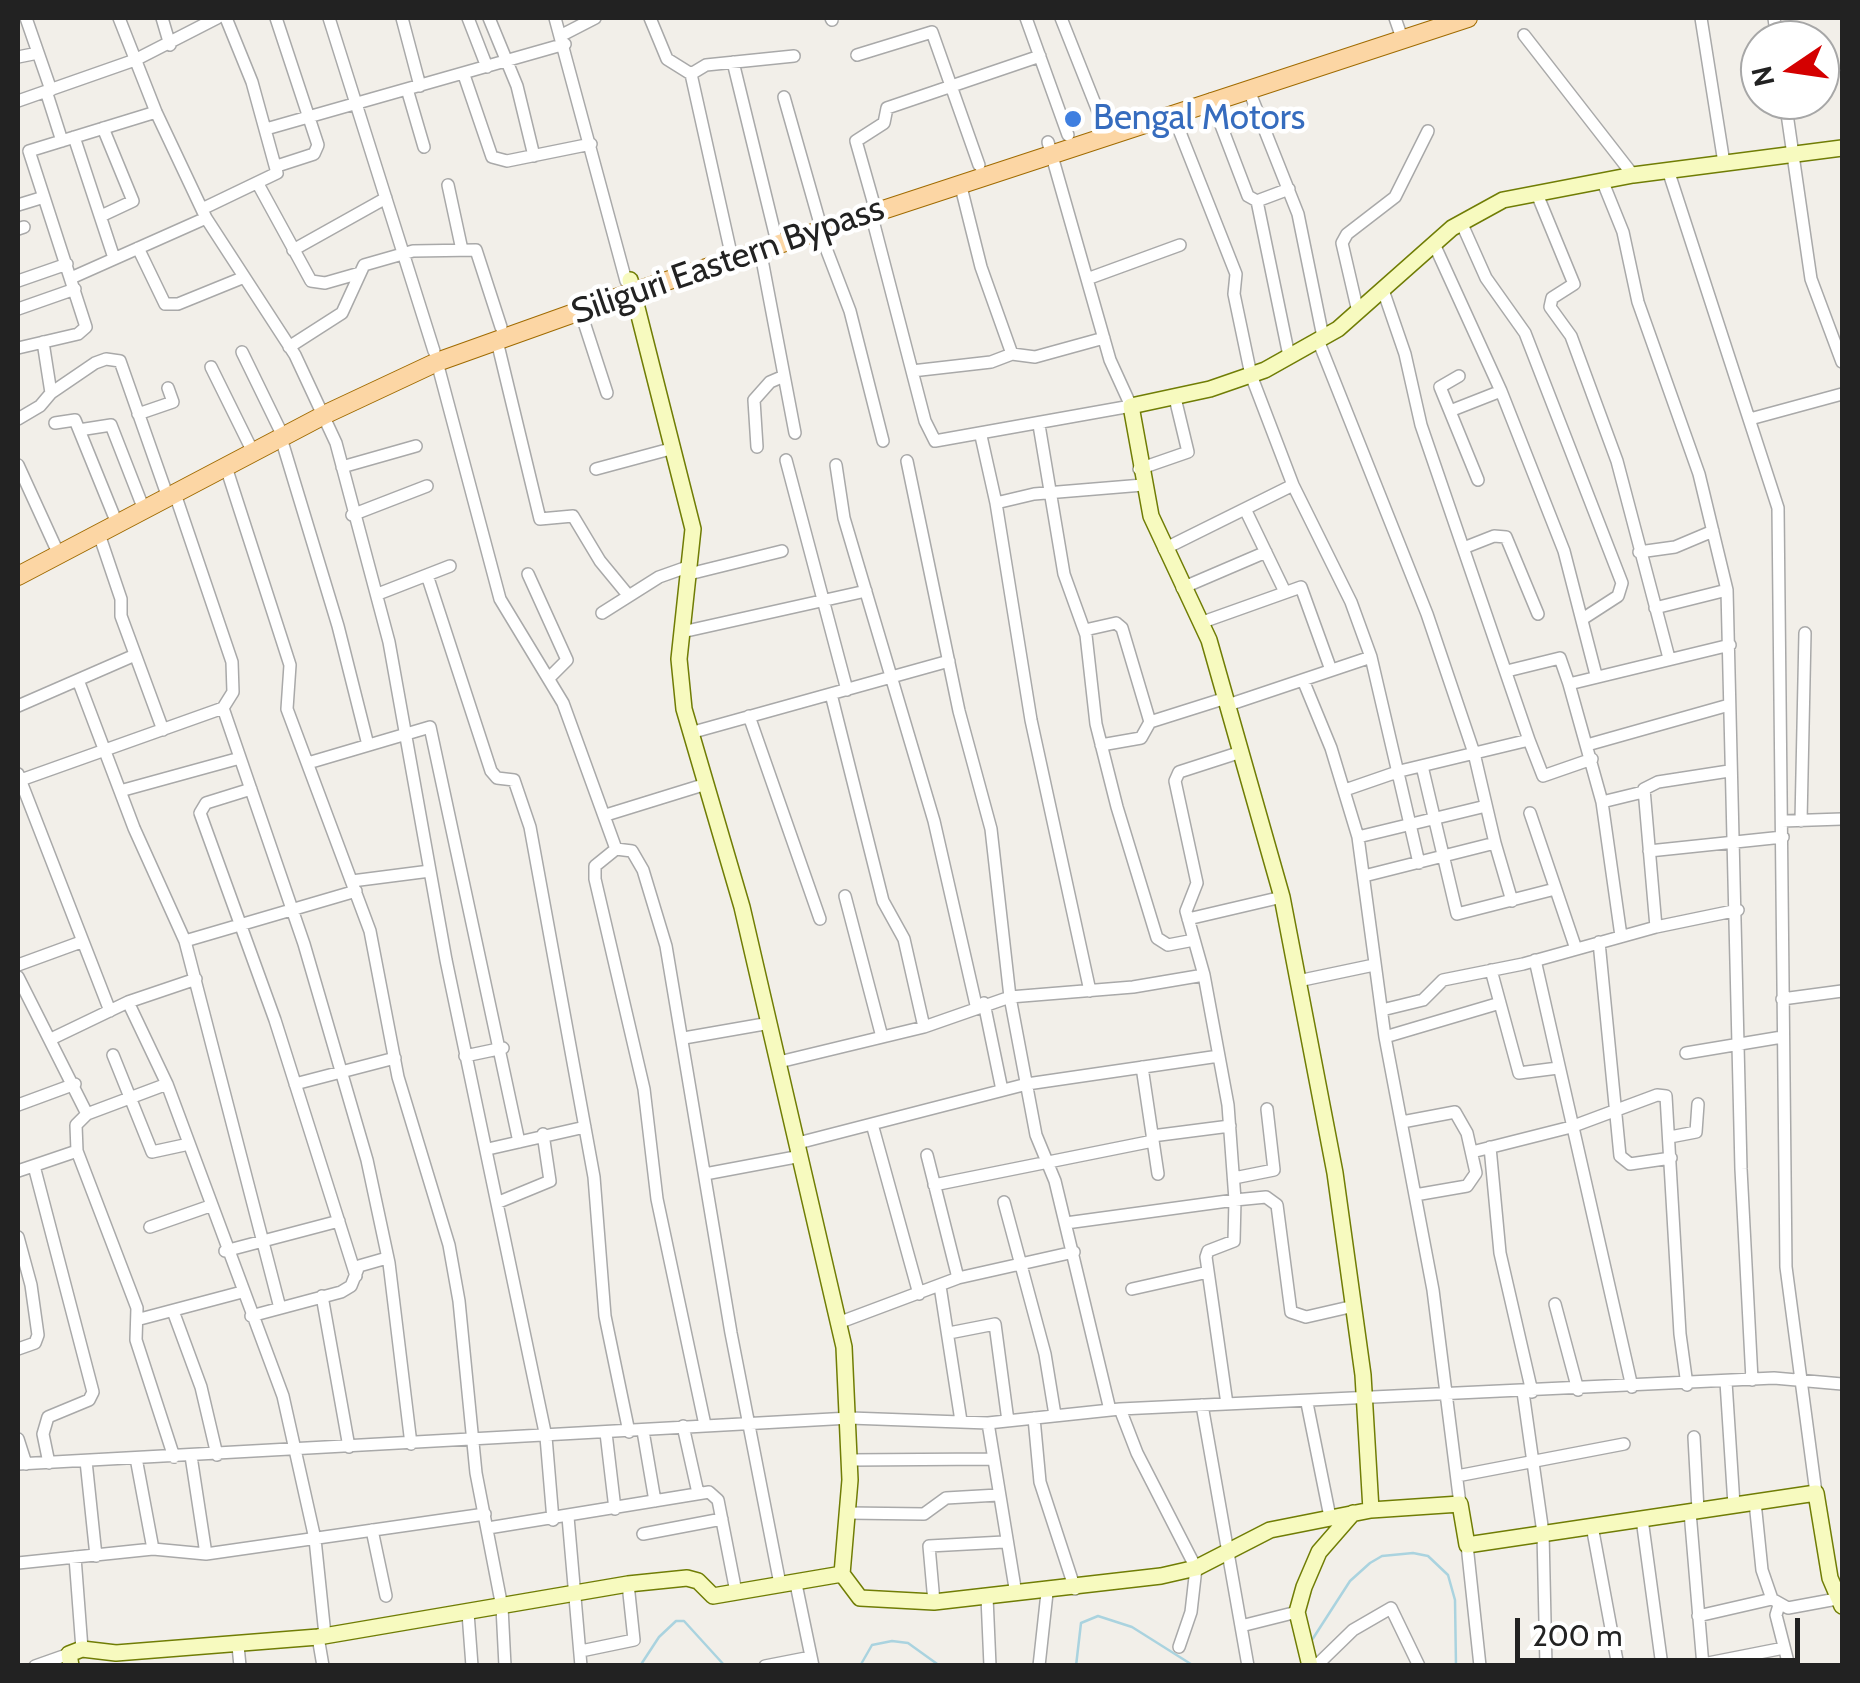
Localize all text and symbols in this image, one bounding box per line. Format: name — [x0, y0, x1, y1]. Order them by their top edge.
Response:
north arrow — [1740, 20, 1840, 120]
text: N — [1744, 63, 1782, 90]
place label: Bengal Motors — [1093, 98, 1305, 140]
marker: Bengal Motors — [1062, 108, 1084, 130]
street label: Siliguri Eastern Bypass — [566, 188, 890, 334]
scale bar — [1520, 1598, 1805, 1660]
text: 200 m — [1532, 1617, 1623, 1654]

